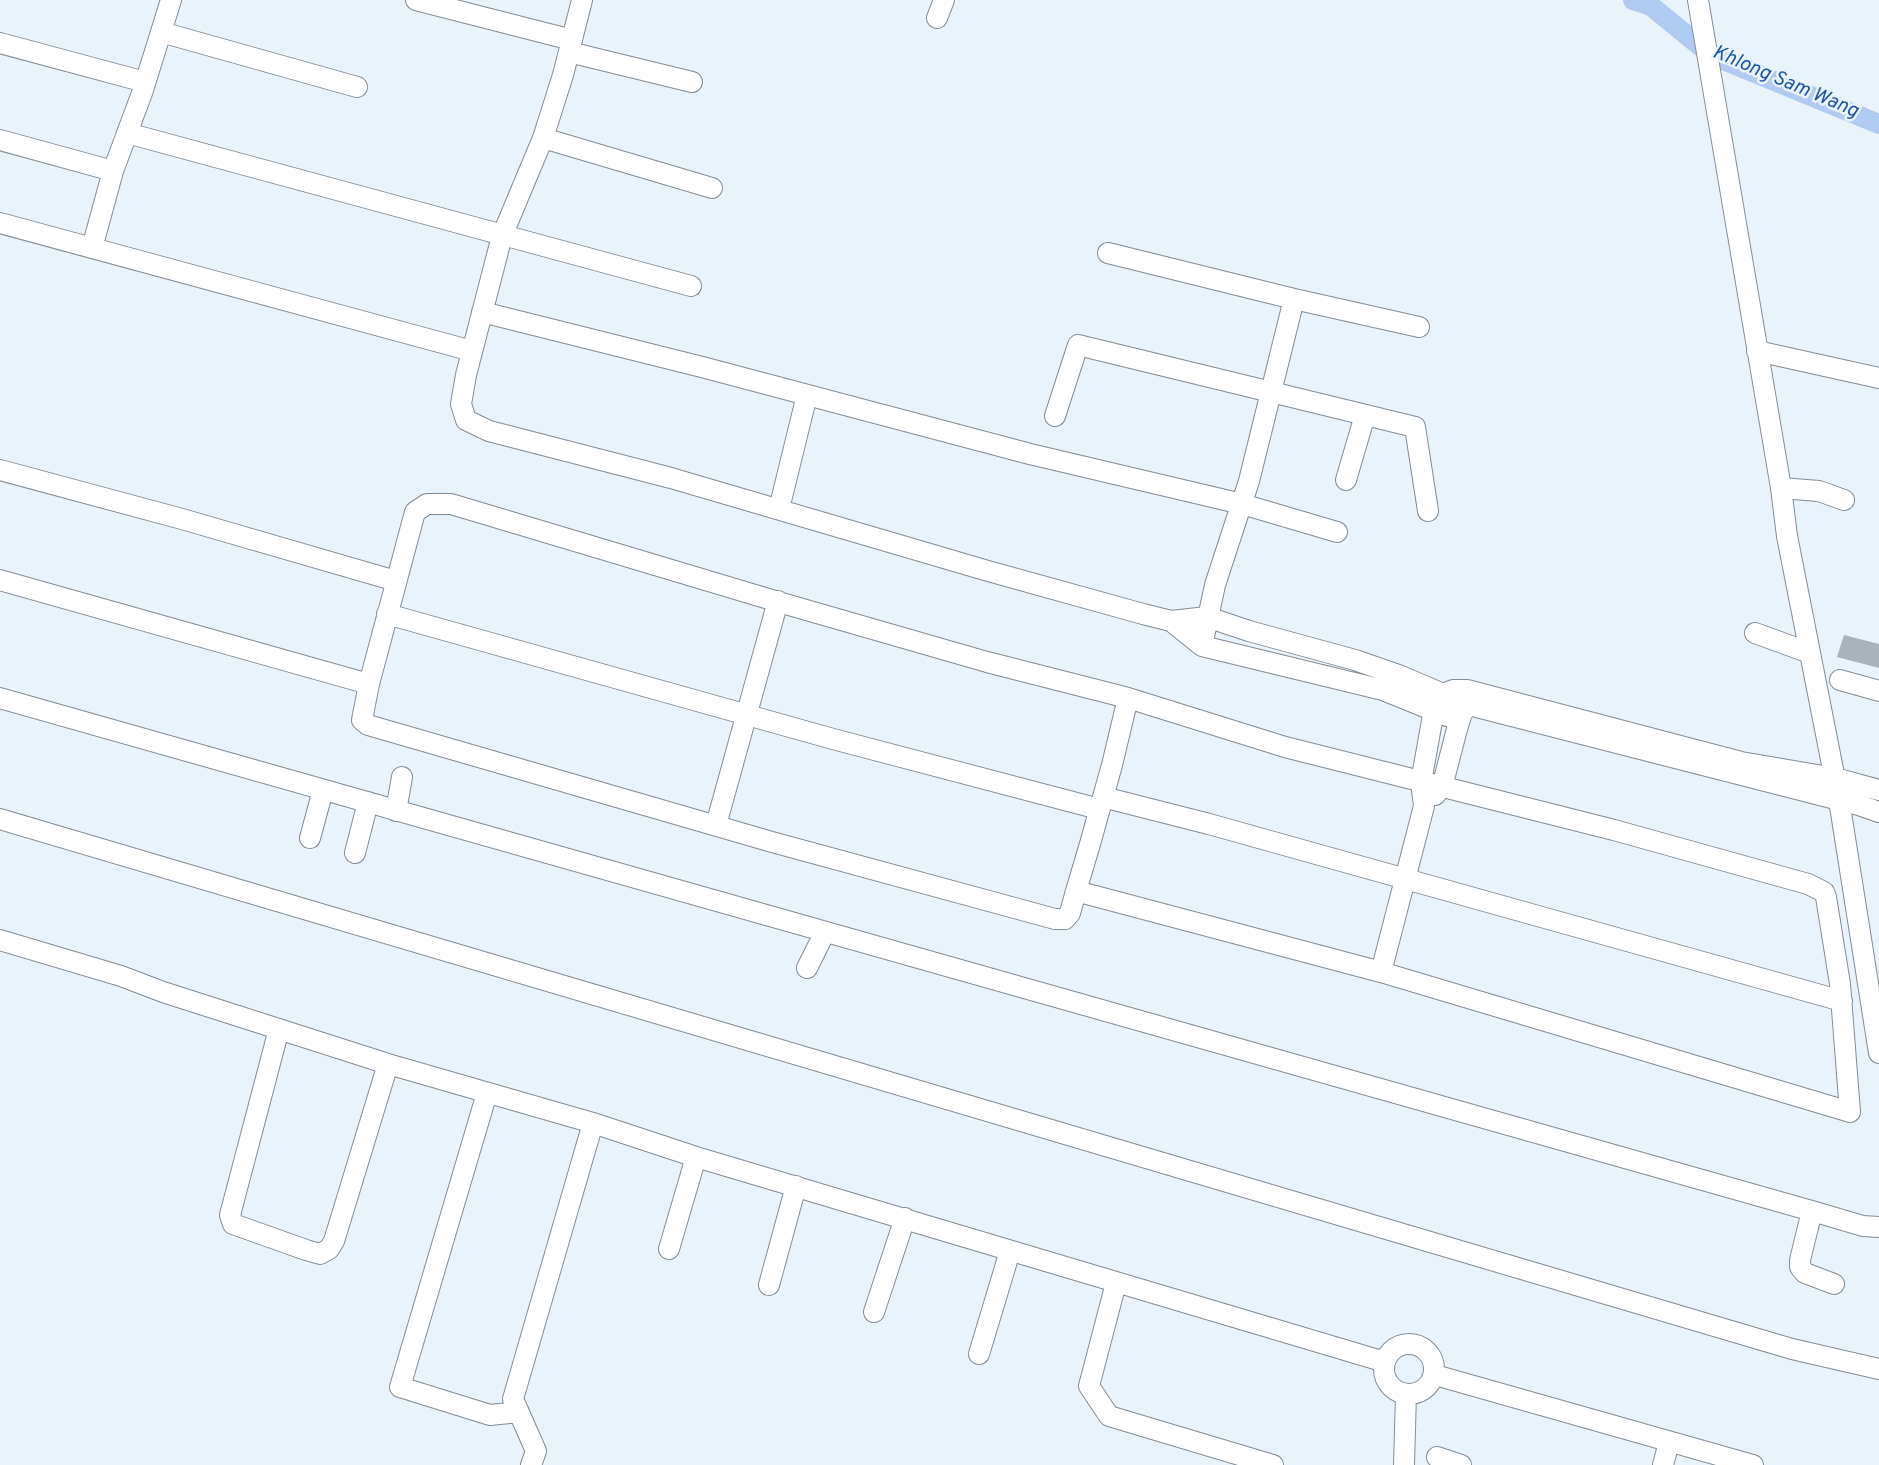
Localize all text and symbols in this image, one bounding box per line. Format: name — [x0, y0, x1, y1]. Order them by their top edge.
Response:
water label: Khlong Sam Wang — [1708, 41, 1862, 125]

